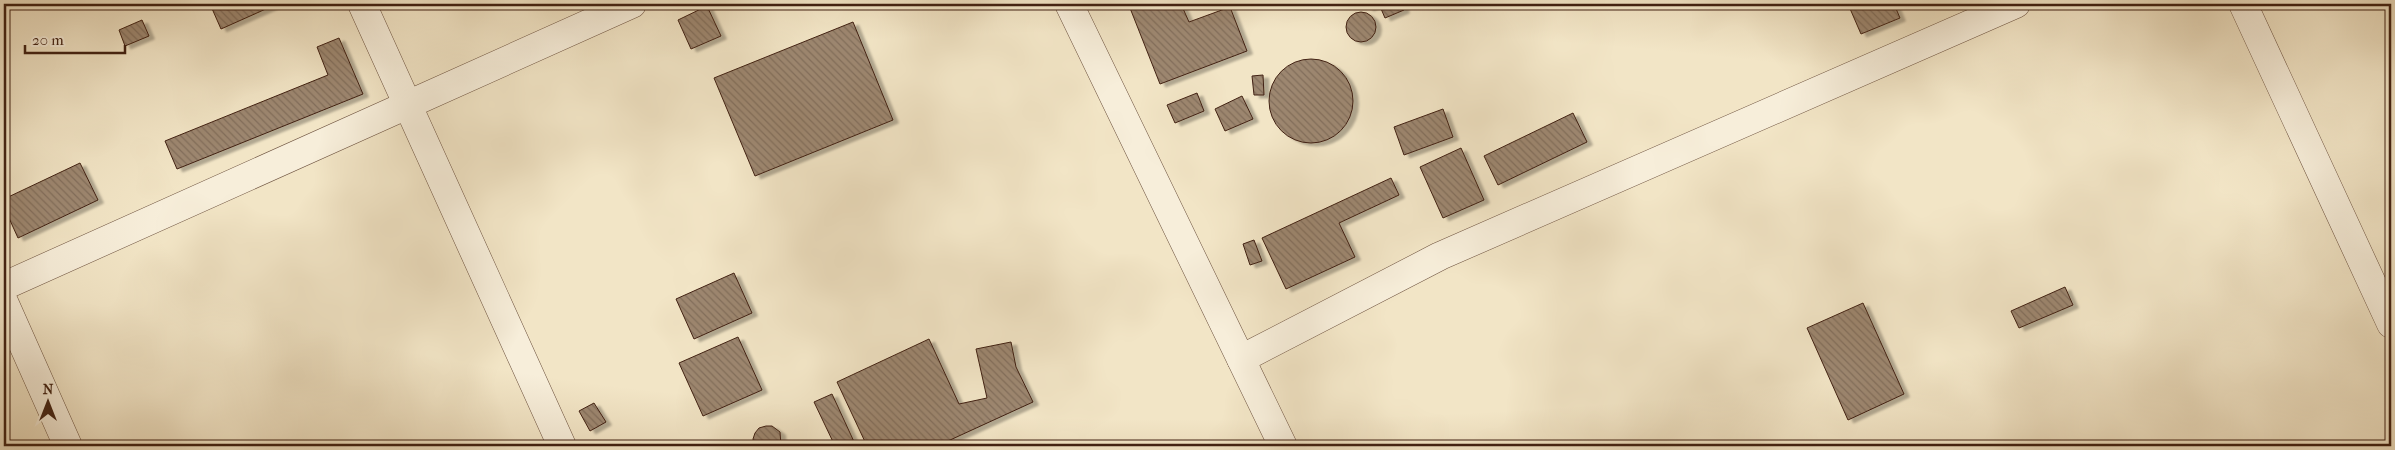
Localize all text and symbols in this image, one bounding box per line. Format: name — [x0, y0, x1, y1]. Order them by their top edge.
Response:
scale bar — [25, 22, 125, 54]
text: 20 m — [32, 31, 64, 49]
north arrow — [22, 378, 72, 428]
text: N — [43, 381, 54, 398]

